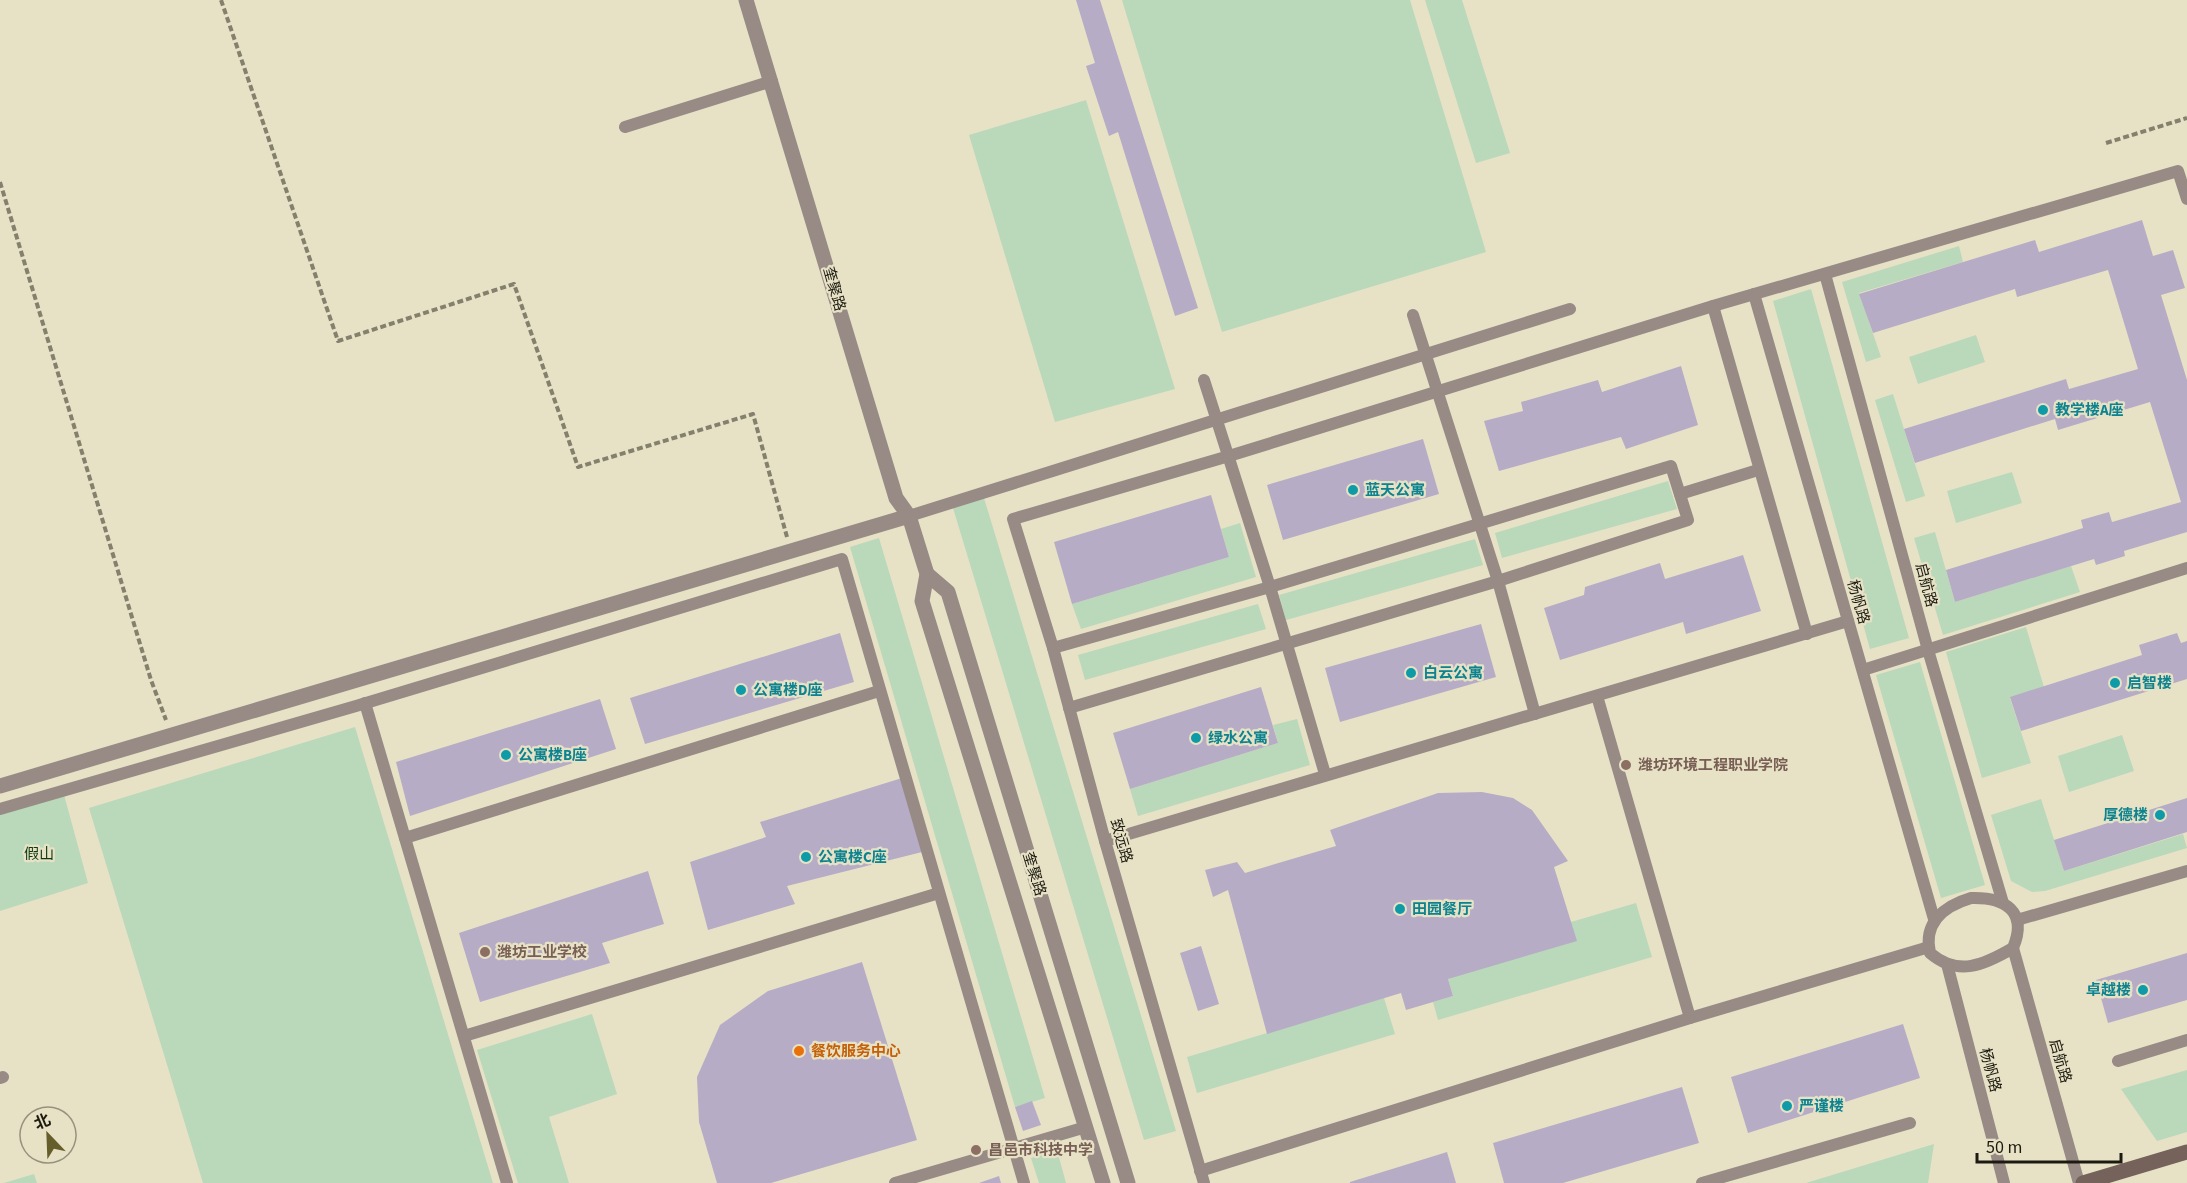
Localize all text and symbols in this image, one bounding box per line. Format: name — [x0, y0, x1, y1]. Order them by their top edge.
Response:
street label: 奎聚路 — [818, 264, 850, 314]
place label: 教学楼A座 — [2055, 400, 2124, 421]
marker: 教学楼A座 — [2036, 403, 2050, 417]
place label: 蓝天公寓 — [1365, 480, 1425, 501]
marker: 蓝天公寓 — [1346, 483, 1360, 497]
street label: 启航路 — [1910, 561, 1942, 609]
street label: 杨帆路 — [1842, 577, 1874, 627]
place label: 白云公寓 — [1423, 663, 1483, 684]
marker: 白云公寓 — [1404, 666, 1418, 680]
place label: 启智楼 — [2127, 673, 2172, 694]
marker: 启智楼 — [2108, 676, 2122, 690]
place label: 公寓楼D座 — [753, 680, 823, 701]
marker: 公寓楼D座 — [734, 683, 748, 697]
place label: 绿水公寓 — [1208, 728, 1268, 749]
marker: 绿水公寓 — [1189, 731, 1203, 745]
place label: 公寓楼B座 — [518, 745, 587, 766]
marker: 公寓楼B座 — [499, 748, 513, 762]
place label: 潍坊环境工程职业学院 — [1638, 755, 1788, 776]
marker: 潍坊环境工程职业学院 — [1619, 758, 1633, 772]
place label: 厚德楼 — [2103, 805, 2148, 826]
marker: 厚德楼 — [2153, 808, 2167, 822]
street label: 致远路 — [1105, 816, 1137, 866]
park label: 假山 — [24, 844, 54, 865]
place label: 公寓楼C座 — [818, 847, 887, 868]
street label: 奎聚路 — [1017, 849, 1051, 899]
marker: 公寓楼C座 — [799, 850, 813, 864]
place label: 田园餐厅 — [1412, 899, 1472, 920]
marker: 田园餐厅 — [1393, 902, 1407, 916]
place label: 潍坊工业学校 — [497, 942, 587, 963]
marker: 潍坊工业学校 — [478, 945, 492, 959]
place label: 卓越楼 — [2086, 980, 2131, 1001]
marker: 卓越楼 — [2136, 983, 2150, 997]
street label: 启航路 — [2044, 1036, 2076, 1086]
place label: 餐饮服务中心 — [811, 1041, 901, 1062]
marker: 餐饮服务中心 — [792, 1044, 806, 1058]
street label: 杨帆路 — [1974, 1046, 2006, 1094]
place label: 严谨楼 — [1799, 1096, 1844, 1117]
marker: 严谨楼 — [1780, 1099, 1794, 1113]
north arrow — [18, 1105, 78, 1165]
text: 北 — [31, 1109, 54, 1135]
scale bar — [1977, 1126, 2121, 1164]
text: 50 m — [1986, 1135, 2022, 1160]
place label: 昌邑市科技中学 — [988, 1140, 1093, 1161]
marker: 昌邑市科技中学 — [969, 1143, 983, 1157]

